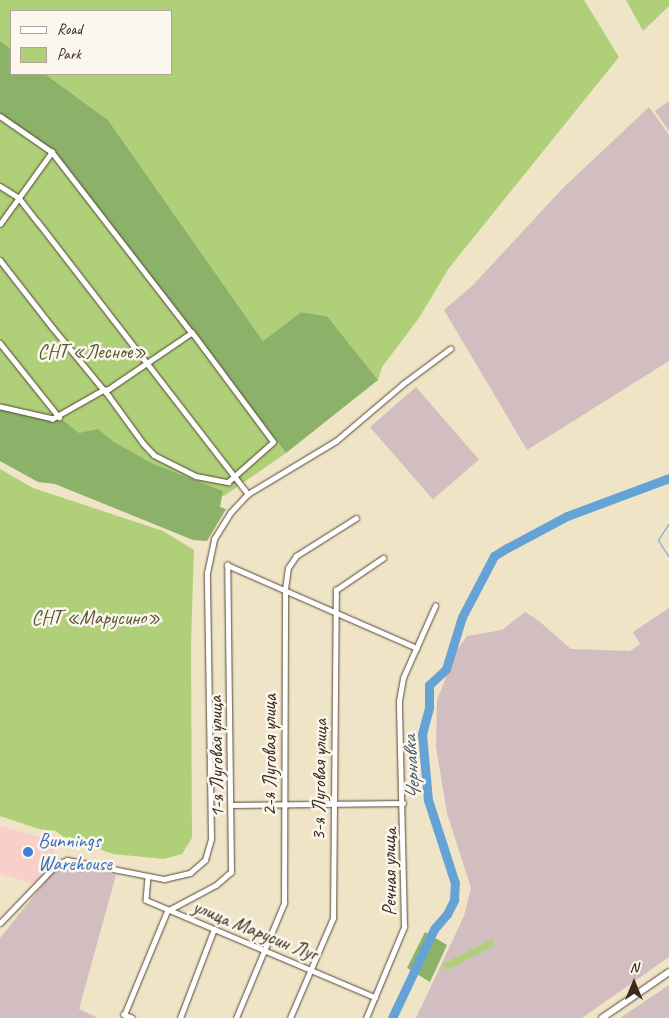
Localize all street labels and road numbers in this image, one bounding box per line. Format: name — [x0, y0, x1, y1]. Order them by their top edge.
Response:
street label: 2-я Луговая улица — [257, 693, 281, 817]
street label: 1-я Луговая улица — [203, 695, 229, 819]
street label: 3-я Луговая улица — [306, 718, 332, 842]
street label: Речная улица — [377, 828, 401, 916]
street label: улица Марусин Луг — [189, 894, 321, 966]

